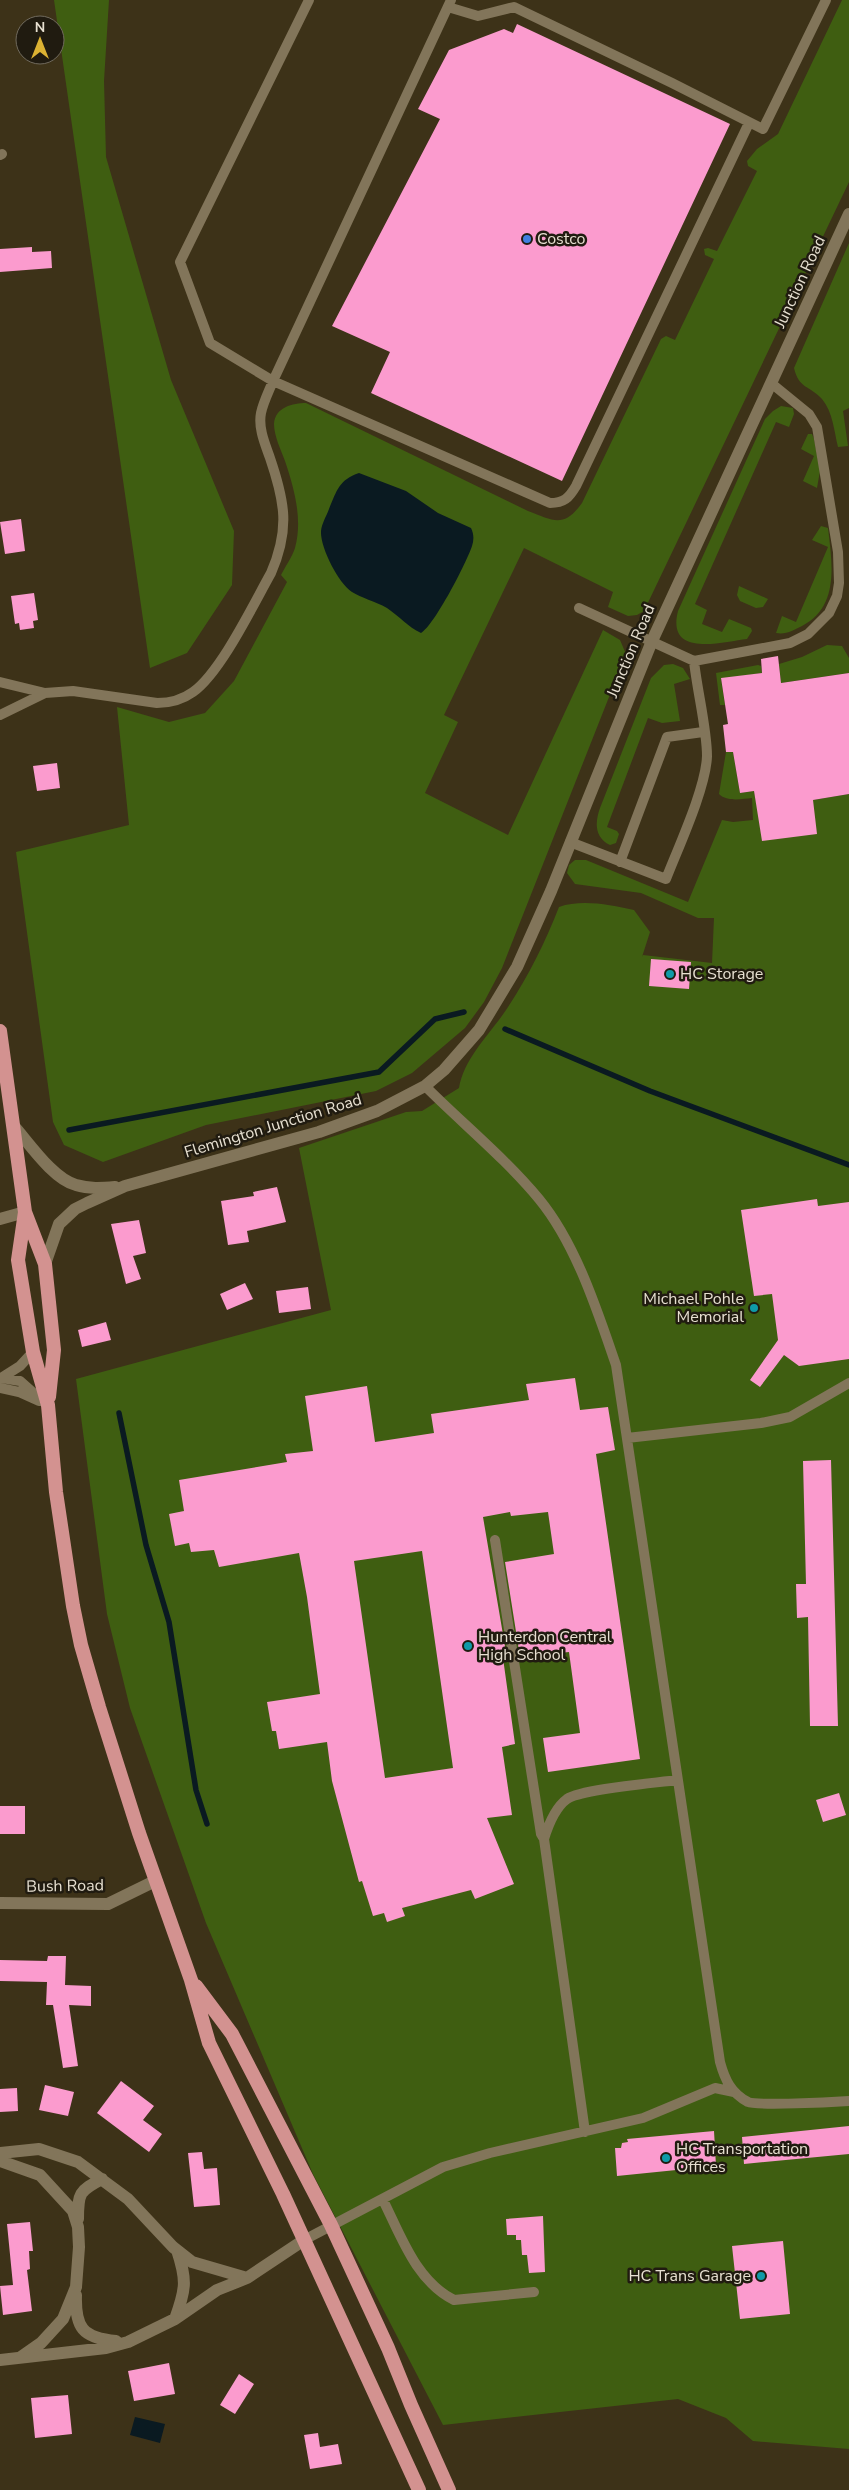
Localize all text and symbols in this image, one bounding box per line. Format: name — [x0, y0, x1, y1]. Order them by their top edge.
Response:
north arrow — [15, 15, 65, 65]
text: N — [35, 18, 45, 37]
place label: Costco — [537, 228, 585, 250]
street label: Junction Road — [769, 232, 831, 333]
marker: Costco — [521, 233, 533, 245]
street label: Junction Road — [601, 601, 661, 702]
place label: HC Storage — [680, 963, 763, 985]
marker: HC Storage — [664, 968, 676, 980]
street label: Flemington Junction Road — [181, 1088, 365, 1164]
place label: Michael Pohle Memorial — [643, 1288, 744, 1328]
marker: Michael Pohle Memorial — [748, 1302, 760, 1314]
place label: Hunterdon Central High School — [478, 1626, 612, 1666]
marker: Hunterdon Central High School — [462, 1640, 474, 1652]
street label: Bush Road — [26, 1874, 104, 1898]
place label: HC Transportation Offices — [676, 2138, 808, 2178]
marker: HC Transportation Offices — [660, 2152, 672, 2164]
place label: HC Trans Garage — [628, 2265, 751, 2287]
marker: HC Trans Garage — [755, 2270, 767, 2282]

